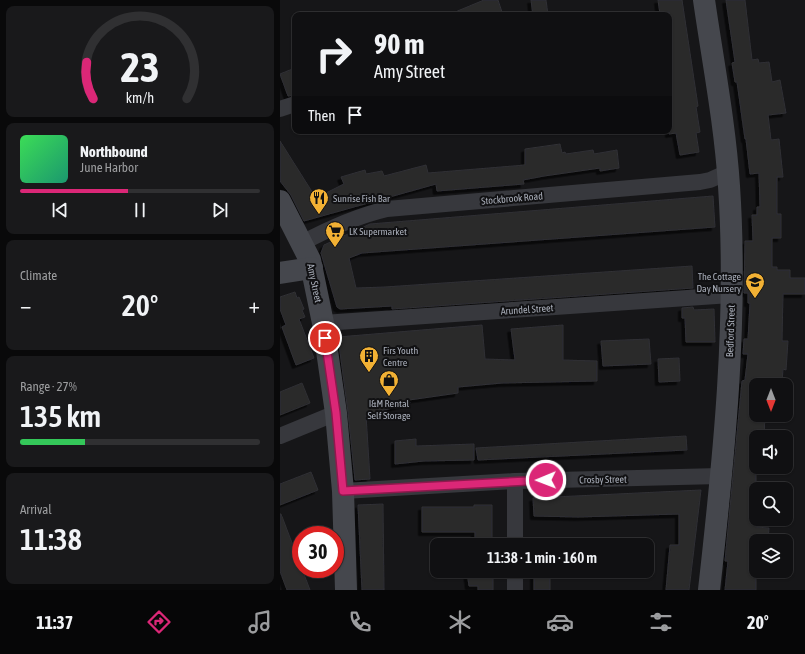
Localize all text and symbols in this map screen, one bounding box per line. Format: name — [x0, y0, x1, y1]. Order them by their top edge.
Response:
icon: right — [308, 28, 360, 80]
text: 90 m — [374, 28, 424, 60]
text: 23 — [120, 43, 160, 91]
text: Amy Street — [374, 61, 445, 82]
text: km/h — [126, 90, 154, 106]
icon: arrive — [344, 104, 366, 126]
text: Then — [308, 107, 336, 124]
text: Northbound — [80, 143, 148, 160]
text: June Harbor — [80, 160, 138, 175]
restaurant icon: Sunrise Fish Bar — [308, 187, 330, 215]
street label: Stockbrook Road — [481, 190, 544, 207]
place label: Sunrise Fish Bar — [333, 193, 391, 204]
icon: previous — [49, 199, 71, 221]
icon: pause — [129, 199, 151, 221]
icon: next — [209, 199, 231, 221]
supermarket icon: LK Supermarket — [324, 220, 346, 248]
place label: LK Supermarket — [349, 226, 407, 237]
street label: Amy Street — [305, 263, 324, 304]
text: Climate — [20, 268, 57, 283]
place label: The Cottage Day Nursery — [696, 271, 741, 294]
school or university icon: The Cottage Day Nursery — [744, 271, 766, 299]
text: 20° — [122, 288, 158, 322]
text: − — [20, 292, 31, 318]
text: + — [249, 292, 260, 318]
street label: Arundel Street — [500, 302, 554, 317]
street label: Bedford Street — [724, 305, 737, 357]
pin — [308, 321, 342, 355]
icon: arrive — [314, 327, 336, 349]
building icon: Firs Youth Centre — [358, 345, 380, 373]
place label: Firs Youth Centre — [383, 345, 418, 368]
shop icon: I&M Rental Self Storage — [378, 369, 400, 397]
north arrow — [749, 378, 793, 422]
map controls — [749, 378, 793, 578]
text: Range · 27% — [20, 379, 77, 394]
place label: I&M Rental Self Storage — [367, 398, 411, 421]
text: 135 km — [20, 399, 101, 433]
button: sound — [749, 430, 793, 474]
position arrow — [525, 459, 567, 501]
street label: Crosby Street — [579, 474, 627, 485]
button: search — [749, 482, 793, 526]
text: Arrival — [20, 502, 52, 517]
text: 11:38 — [20, 522, 82, 556]
speed limit sign: 30 — [292, 526, 344, 578]
button: layers — [749, 534, 793, 578]
text: 11:38 · 1 min · 160 m — [487, 549, 597, 566]
icon: directions — [145, 608, 173, 636]
icon: music — [246, 608, 274, 636]
icon: phone — [346, 608, 374, 636]
icon: climate — [446, 608, 474, 636]
icon: car — [546, 608, 574, 636]
icon: filters — [647, 608, 675, 636]
text: 11:37 — [36, 612, 73, 633]
text: 20° — [747, 612, 769, 633]

